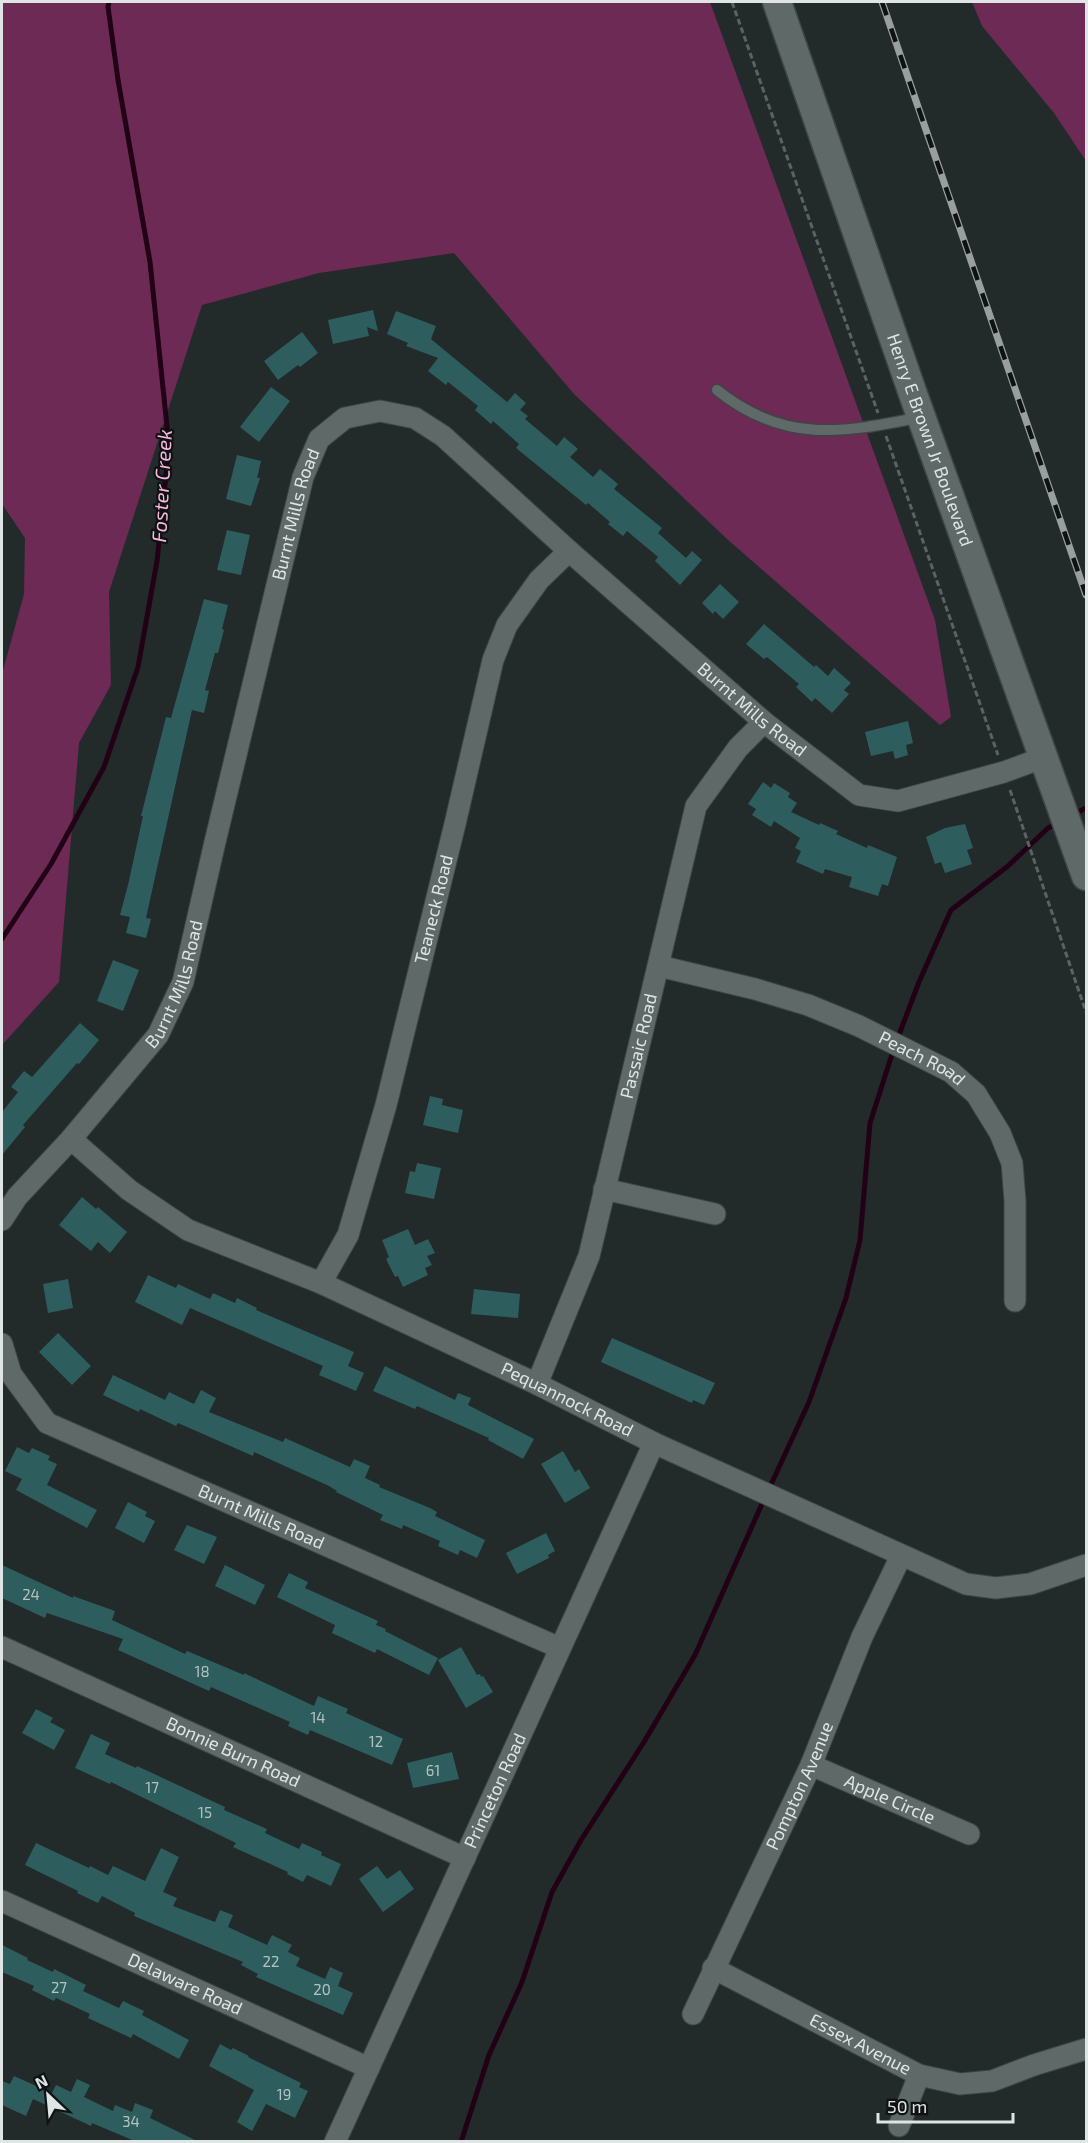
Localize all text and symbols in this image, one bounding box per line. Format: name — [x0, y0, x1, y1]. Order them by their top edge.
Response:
street label: Henry E Brown Jr Boulevard — [883, 330, 979, 549]
water label: Foster Creek — [146, 429, 176, 543]
street label: Burnt Mills Road — [267, 445, 324, 582]
street label: Burnt Mills Road — [693, 657, 811, 761]
street label: Teaneck Road — [409, 852, 457, 966]
street label: Burnt Mills Road — [140, 918, 207, 1052]
street label: Passaic Road — [615, 991, 661, 1101]
street label: Peach Road — [875, 1026, 970, 1090]
street label: Pequannock Road — [498, 1357, 637, 1441]
street label: Burnt Mills Road — [195, 1479, 328, 1553]
house number: 24 — [22, 1585, 40, 1603]
house number: 18 — [194, 1662, 210, 1680]
house number: 14 — [310, 1708, 326, 1726]
street label: Bonnie Burn Road — [163, 1711, 304, 1792]
street label: Pompton Avenue — [760, 1718, 837, 1853]
street label: Princeton Road — [459, 1729, 530, 1851]
house number: 12 — [369, 1732, 383, 1750]
house number: 61 — [426, 1761, 440, 1779]
street label: Apple Circle — [841, 1769, 939, 1828]
house number: 17 — [145, 1778, 159, 1796]
house number: 15 — [198, 1803, 212, 1821]
street label: Delaware Road — [125, 1948, 246, 2019]
house number: 22 — [263, 1952, 279, 1970]
house number: 27 — [51, 1978, 67, 1996]
house number: 20 — [313, 1980, 331, 1998]
street label: Essex Avenue — [806, 2008, 915, 2079]
north arrow — [18, 2065, 78, 2125]
text: N — [32, 2070, 51, 2092]
house number: 19 — [277, 2085, 291, 2103]
scale bar — [878, 2086, 1013, 2124]
text: 50 m — [887, 2095, 927, 2117]
house number: 34 — [122, 2112, 140, 2130]

